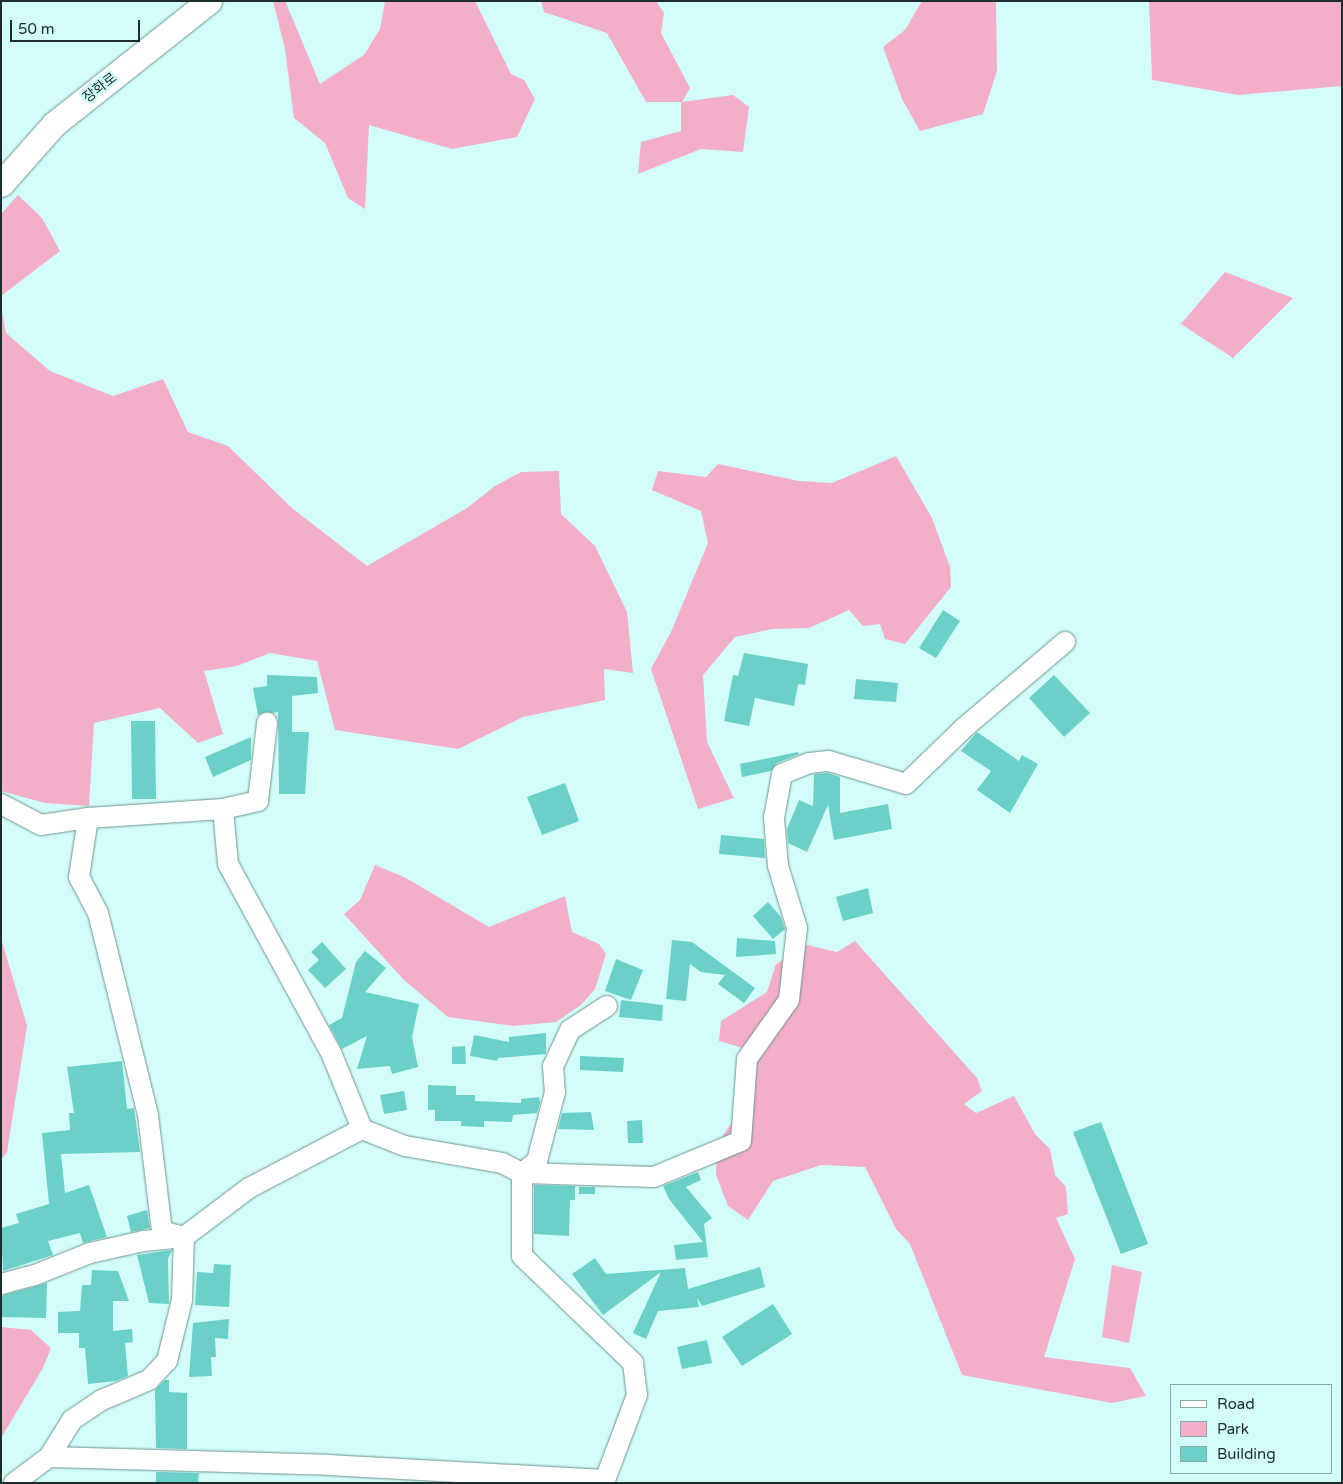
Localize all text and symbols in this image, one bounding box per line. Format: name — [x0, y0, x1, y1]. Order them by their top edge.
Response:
scale bar — [12, 10, 142, 42]
text: 50 m — [18, 20, 55, 38]
street label: 장화로 — [80, 69, 120, 107]
legend — [1170, 1384, 1333, 1474]
text: Road — [1217, 1395, 1255, 1413]
text: Park — [1217, 1420, 1249, 1438]
text: Building — [1217, 1445, 1276, 1463]

